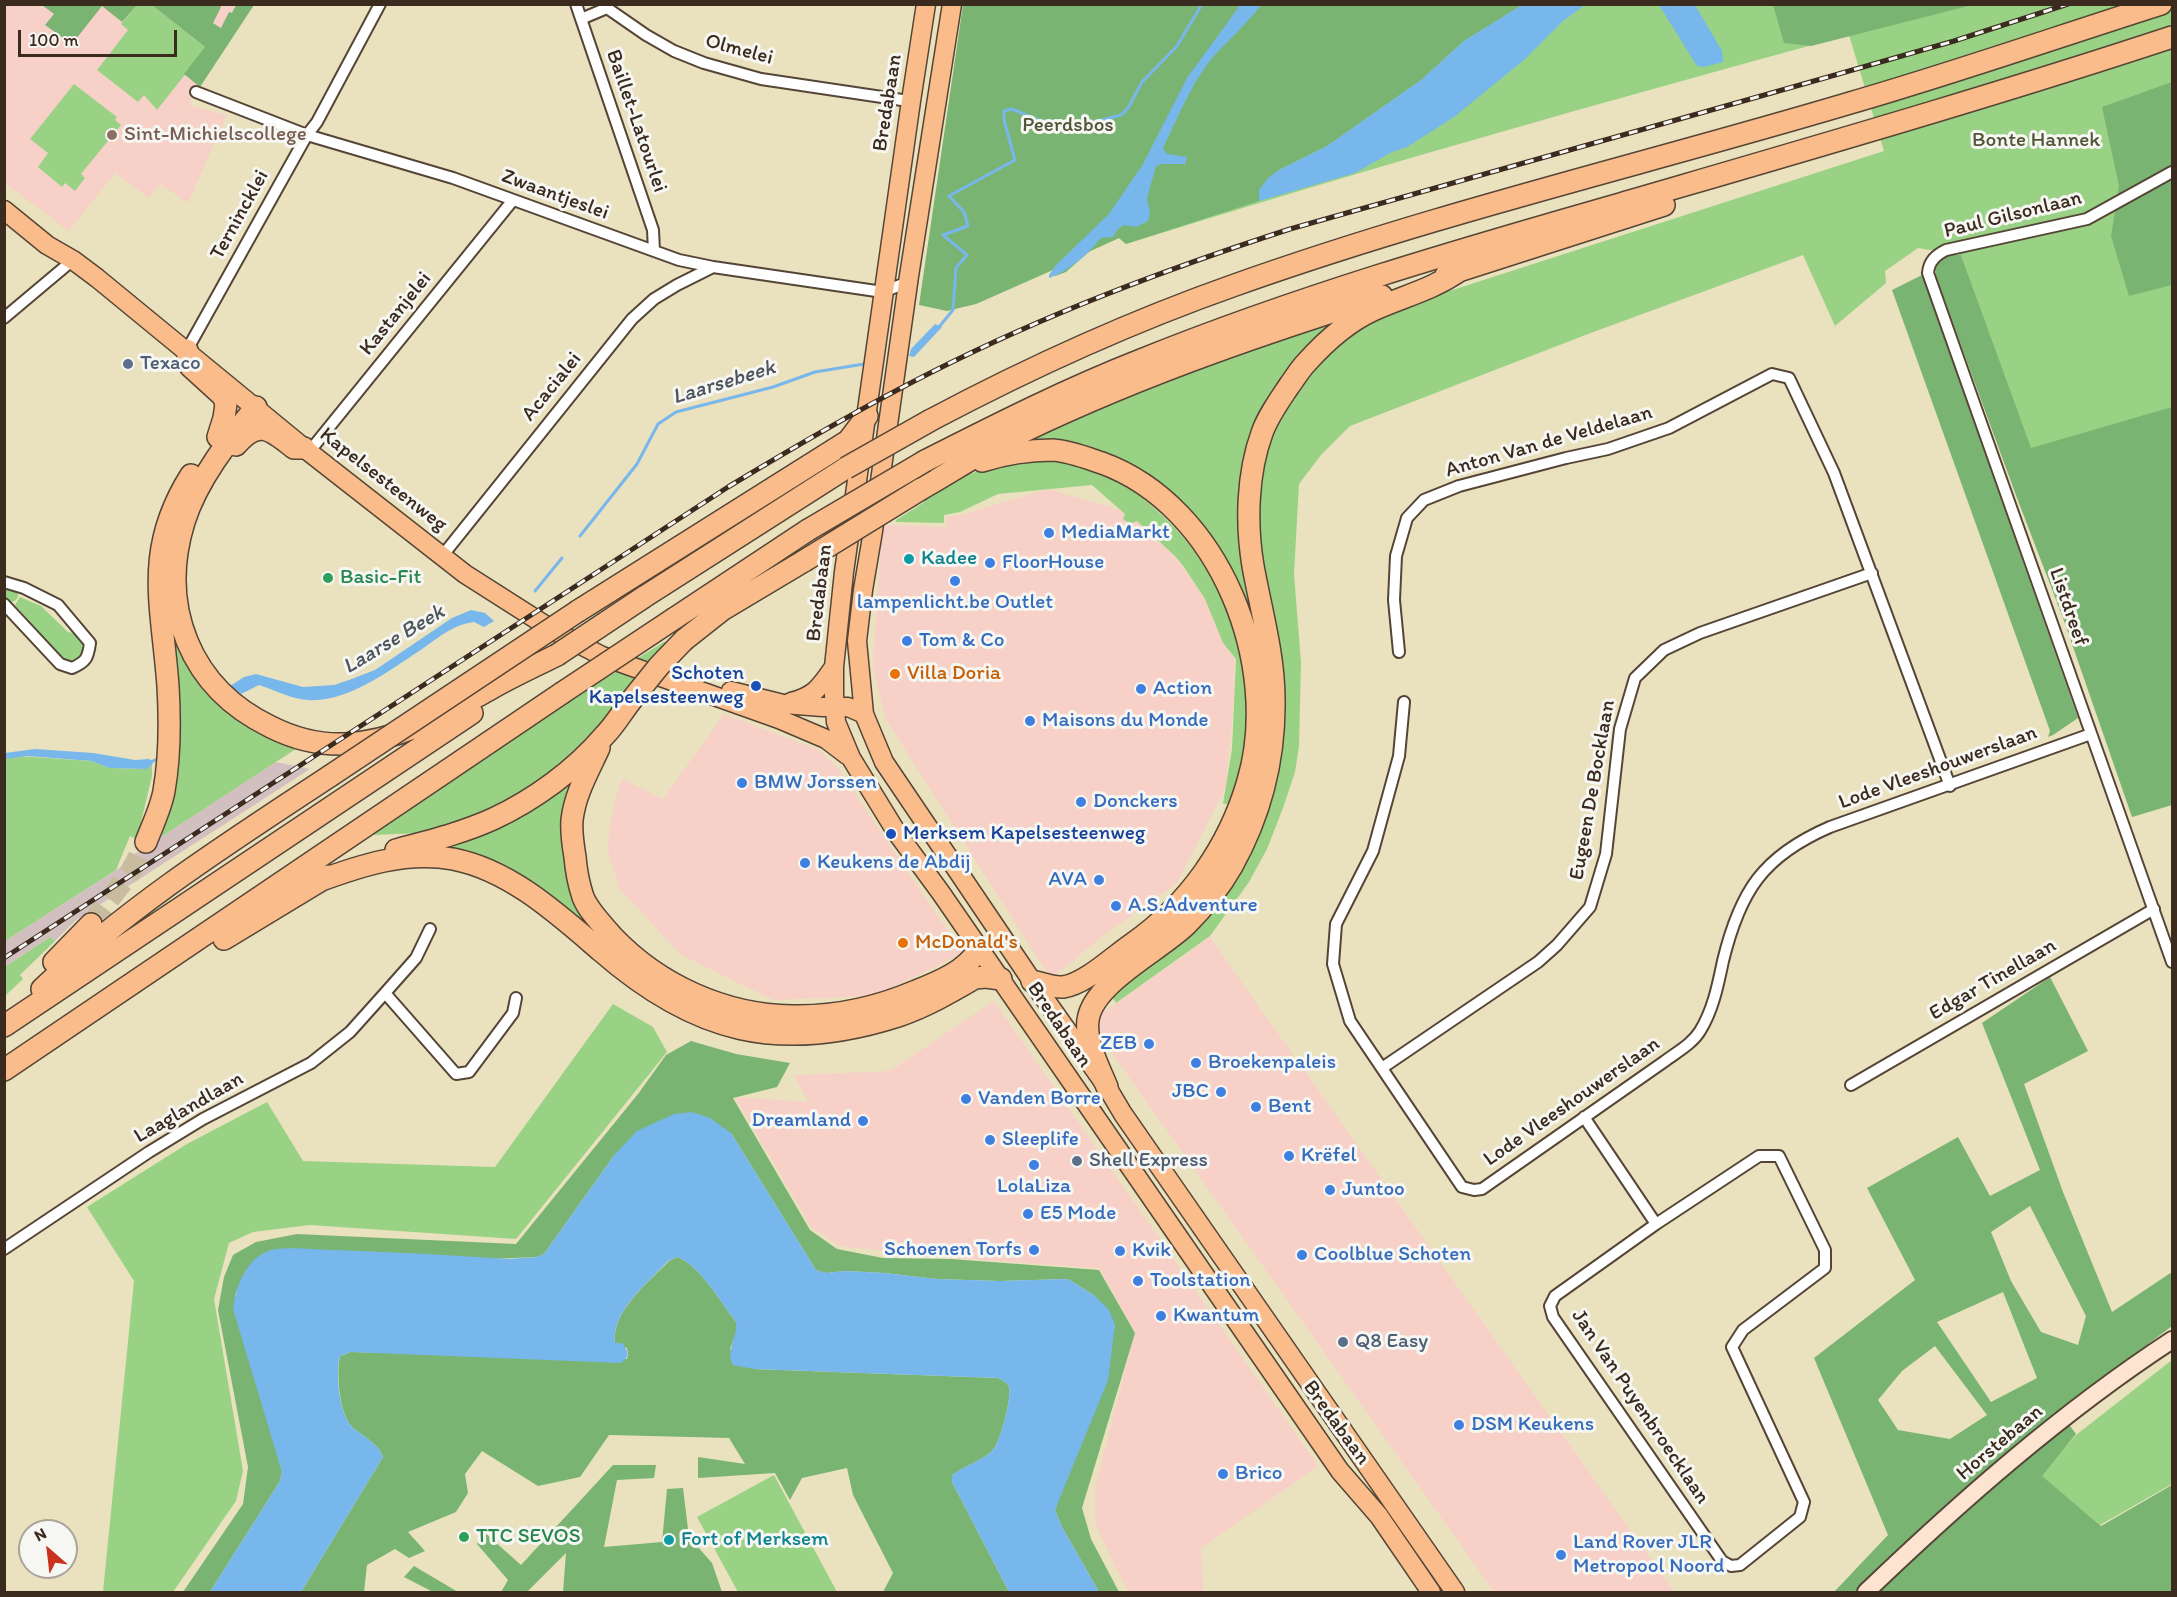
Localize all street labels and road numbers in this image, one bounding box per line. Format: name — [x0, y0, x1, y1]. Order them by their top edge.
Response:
street label: Olmelei — [702, 29, 776, 71]
street label: Baillet-Latourlei — [600, 46, 672, 196]
street label: Bredabaan — [868, 53, 908, 153]
street label: Zwaantjeslei — [498, 164, 612, 226]
street label: Ternincklei — [205, 166, 275, 264]
street label: Paul Gilsonlaan — [1941, 186, 2085, 244]
street label: Kastanjelei — [355, 267, 437, 361]
street label: Acacialei — [517, 347, 587, 427]
street label: Anton Van de Veldelaan — [1443, 400, 1655, 484]
street label: Kapelsesteenweg — [314, 422, 452, 538]
street label: Bredabaan — [802, 543, 838, 643]
street label: Listdreef — [2043, 565, 2093, 649]
street label: Eugeen De Bocklaan — [1565, 698, 1621, 882]
street label: Lode Vleeshouwerslaan — [1835, 720, 2041, 816]
street label: Edgar Tinellaan — [1925, 933, 2061, 1027]
street label: Bredabaan — [1021, 977, 1097, 1073]
street label: Lode Vleeshouwerslaan — [1479, 1032, 1665, 1172]
street label: Laaglandlaan — [130, 1067, 248, 1149]
street label: Jan Van Puyenbroecklaan — [1565, 1305, 1715, 1509]
street label: Bredabaan — [1297, 1376, 1375, 1470]
street label: Horstebaan — [1952, 1400, 2048, 1486]

